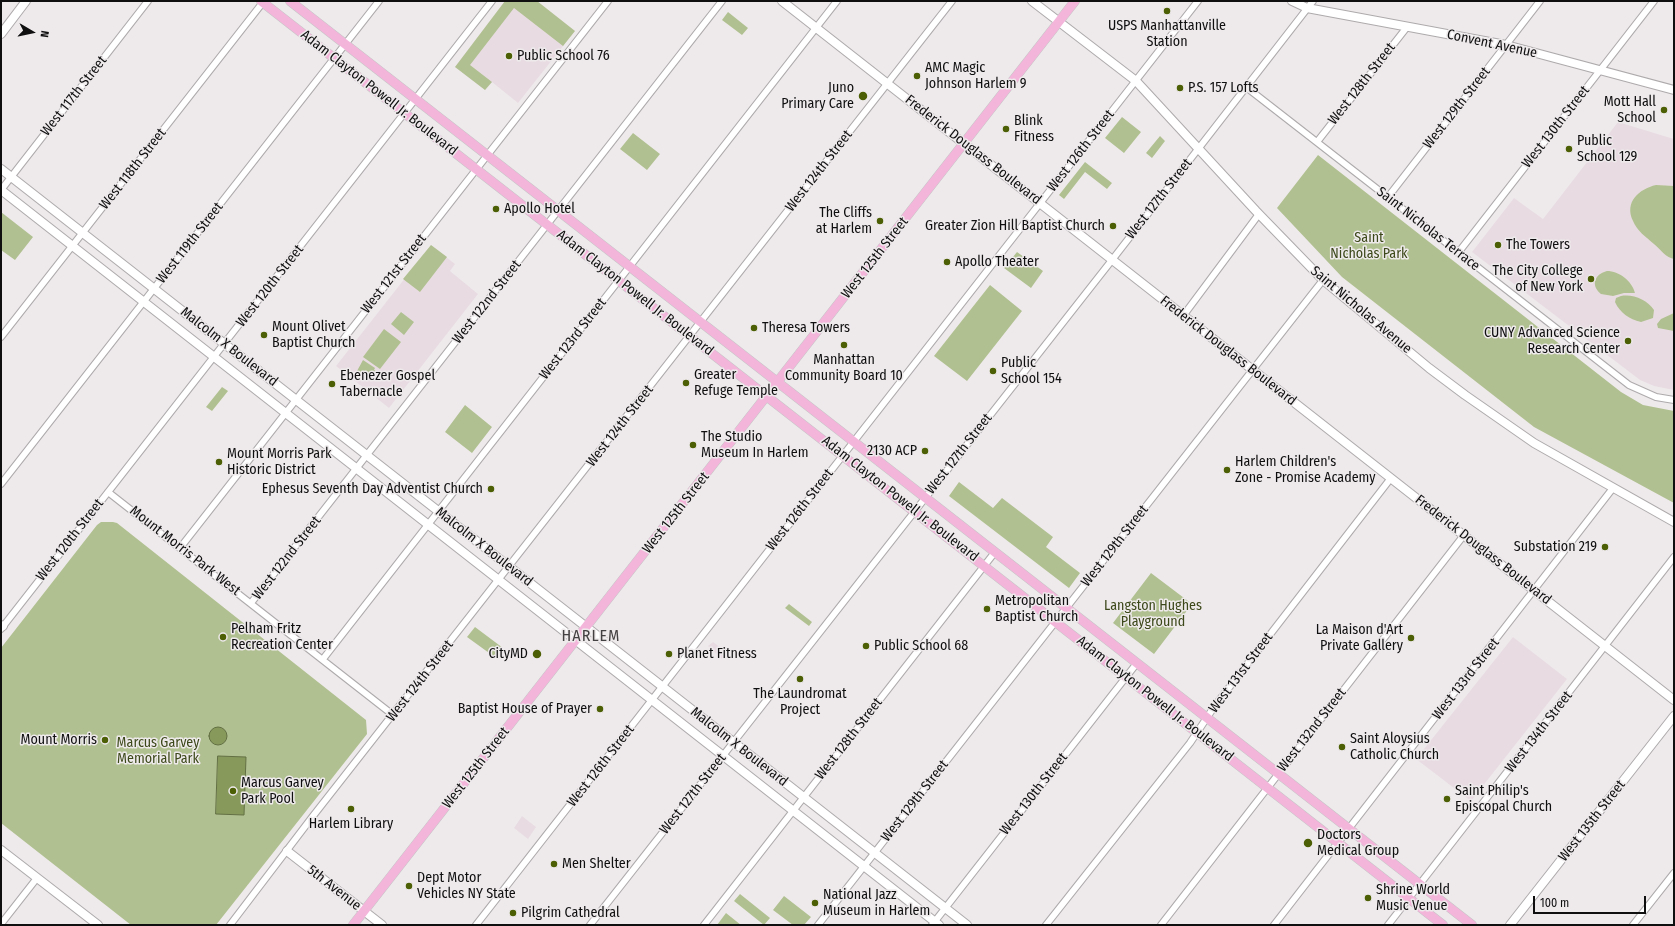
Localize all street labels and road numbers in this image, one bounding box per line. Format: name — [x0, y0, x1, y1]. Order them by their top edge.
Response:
street label: Convent Avenue — [1445, 26, 1539, 62]
street label: Adam Clayton Powell Jr. Boulevard — [297, 27, 461, 159]
street label: West 128th Street — [1325, 40, 1399, 128]
street label: West 117th Street — [37, 53, 111, 139]
street label: West 129th Street — [1420, 64, 1494, 152]
street label: West 130th Street — [1519, 82, 1593, 172]
street label: Frederick Douglass Boulevard — [902, 92, 1044, 208]
street label: West 126th Street — [1044, 107, 1118, 195]
street label: West 118th Street — [96, 125, 170, 213]
street label: West 124th Street — [782, 127, 856, 215]
street label: West 127th Street — [1122, 155, 1196, 243]
street label: Saint Nicholas Terrace — [1373, 183, 1483, 275]
street label: West 119th Street — [153, 199, 227, 287]
street label: West 125th Street — [838, 214, 912, 302]
street label: Adam Clayton Powell Jr. Boulevard — [553, 227, 717, 359]
street label: West 121st Street — [358, 231, 430, 317]
street label: West 120th Street — [233, 242, 307, 330]
street label: West 122nd Street — [449, 257, 525, 347]
street label: Saint Nicholas Avenue — [1307, 263, 1415, 357]
street label: Frederick Douglass Boulevard — [1157, 293, 1299, 409]
street label: West 123rd Street — [536, 295, 610, 383]
street label: Malcolm X Boulevard — [177, 304, 281, 390]
street label: West 124th Street — [583, 382, 657, 470]
street label: West 127th Street — [922, 410, 996, 498]
street label: Adam Clayton Powell Jr. Boulevard — [818, 433, 982, 565]
street label: West 126th Street — [763, 466, 837, 554]
street label: West 125th Street — [639, 469, 713, 557]
street label: Frederick Douglass Boulevard — [1412, 492, 1554, 608]
street label: West 120th Street — [33, 496, 107, 584]
street label: West 129th Street — [1078, 502, 1152, 590]
street label: Mount Morris Park West — [126, 503, 244, 599]
street label: Malcolm X Boulevard — [432, 504, 536, 590]
street label: West 122nd Street — [249, 513, 325, 603]
street label: West 131st Street — [1205, 629, 1277, 717]
street label: Adam Clayton Powell Jr. Boulevard — [1073, 633, 1237, 765]
street label: West 133rd Street — [1429, 635, 1503, 723]
street label: West 124th Street — [383, 637, 457, 725]
street label: West 132nd Street — [1274, 685, 1350, 775]
street label: West 134th Street — [1502, 688, 1576, 776]
street label: West 128th Street — [812, 695, 886, 783]
street label: Malcolm X Boulevard — [687, 704, 791, 790]
street label: West 126th Street — [564, 722, 638, 810]
street label: West 125th Street — [439, 724, 513, 812]
street label: West 130th Street — [997, 749, 1071, 839]
street label: West 127th Street — [656, 750, 730, 838]
street label: West 129th Street — [878, 757, 952, 845]
street label: West 135th Street — [1555, 777, 1629, 865]
street label: 5th Avenue — [304, 862, 364, 914]

